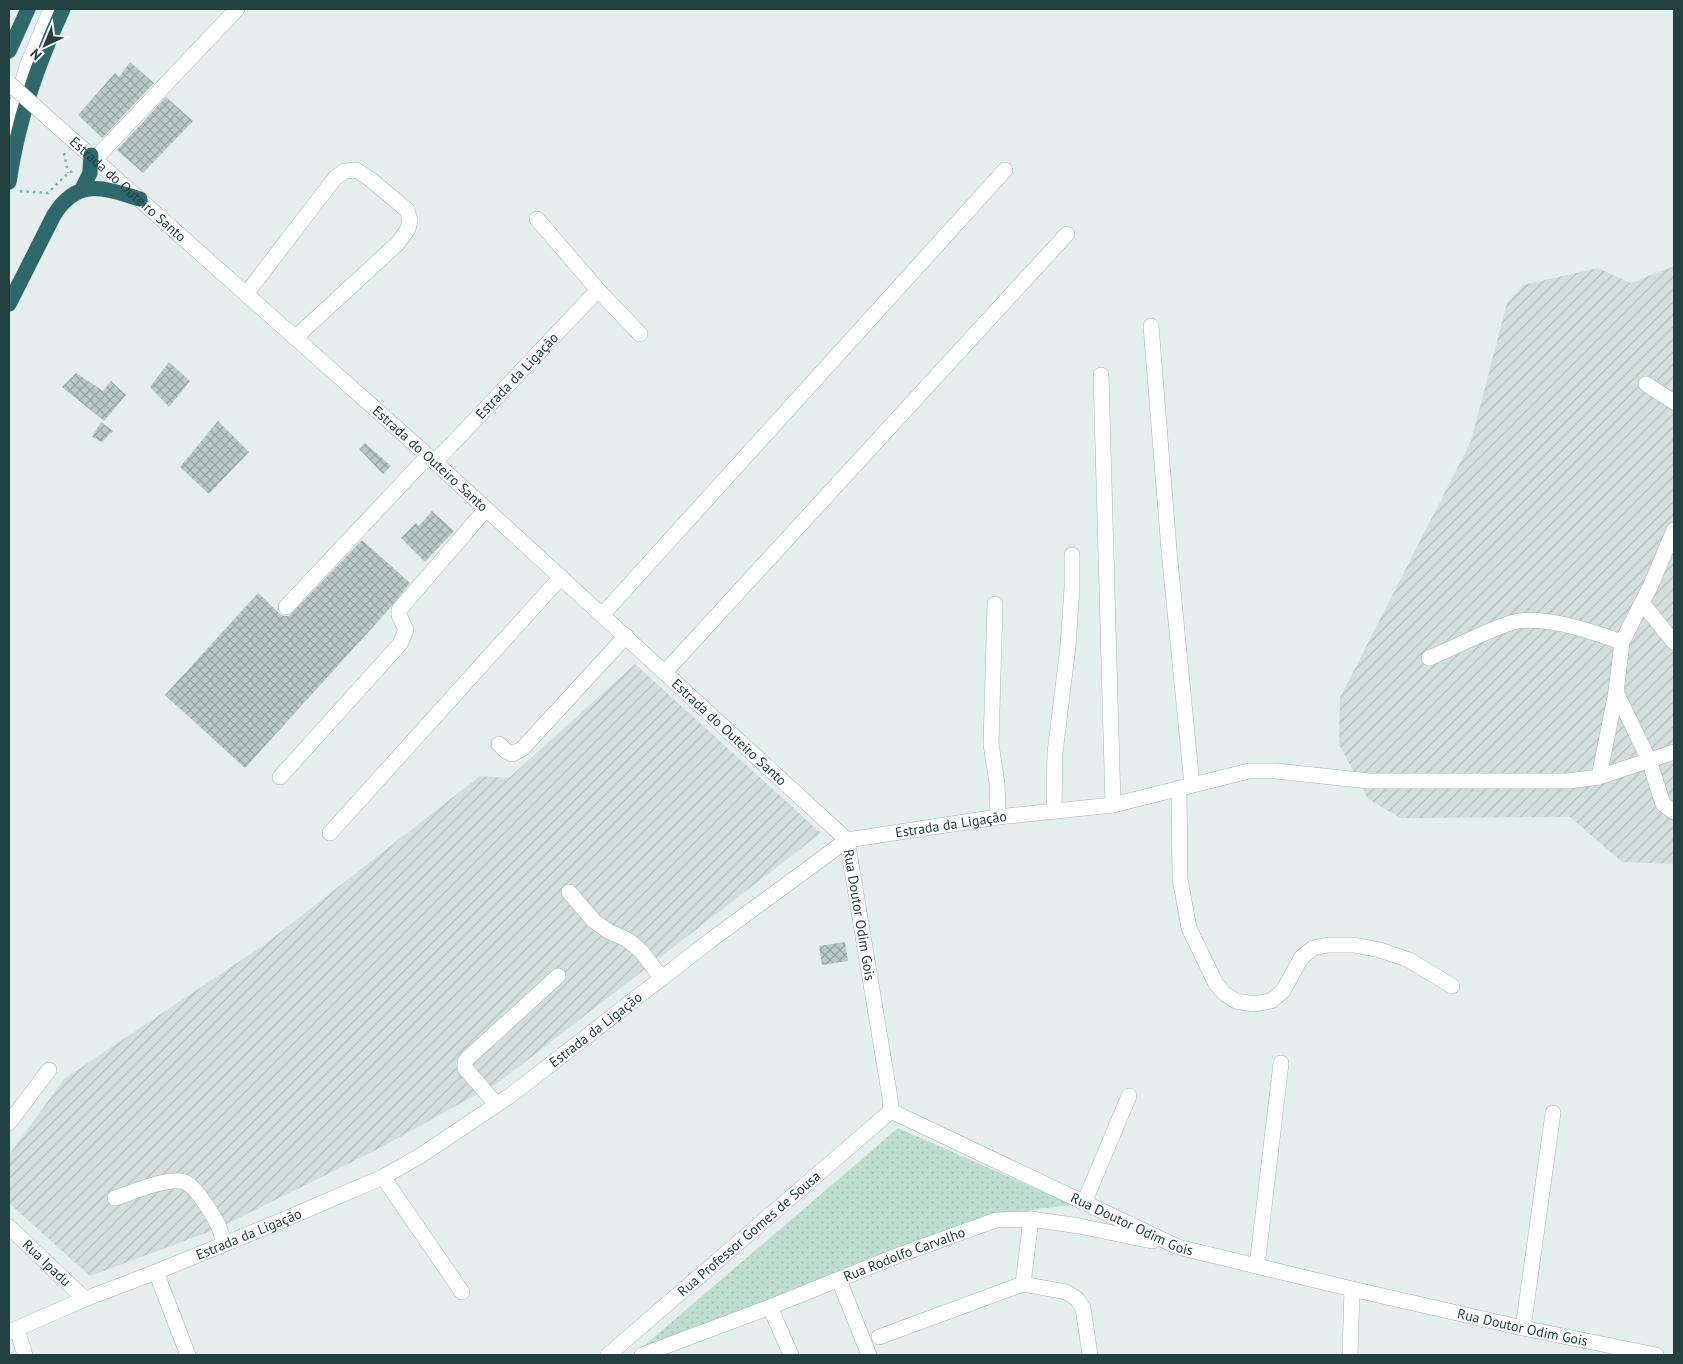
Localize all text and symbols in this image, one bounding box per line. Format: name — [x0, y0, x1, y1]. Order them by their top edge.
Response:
north arrow — [20, 20, 70, 70]
text: N — [26, 45, 46, 64]
street label: Estrada do Outeiro Santo — [66, 133, 190, 246]
street label: Estrada da Ligação — [472, 329, 562, 423]
street label: Estrada do Outeiro Santo — [369, 402, 492, 515]
street label: Estrada do Outeiro Santo — [668, 675, 790, 789]
street label: Estrada da Ligação — [894, 807, 1008, 842]
street label: Rua Doutor Odim Gois — [840, 848, 879, 982]
street label: Estrada da Ligação — [546, 988, 646, 1071]
street label: Rua Professor Gomes de Sousa — [674, 1167, 824, 1300]
street label: Rua Doutor Odim Gois — [1068, 1188, 1195, 1259]
street label: Estrada da Ligação — [193, 1204, 304, 1264]
street label: Rua Rodolfo Carvalho — [841, 1223, 968, 1285]
street label: Rua Ipadu — [19, 1236, 75, 1290]
street label: Rua Doutor Odim Gois — [1456, 1304, 1590, 1350]

